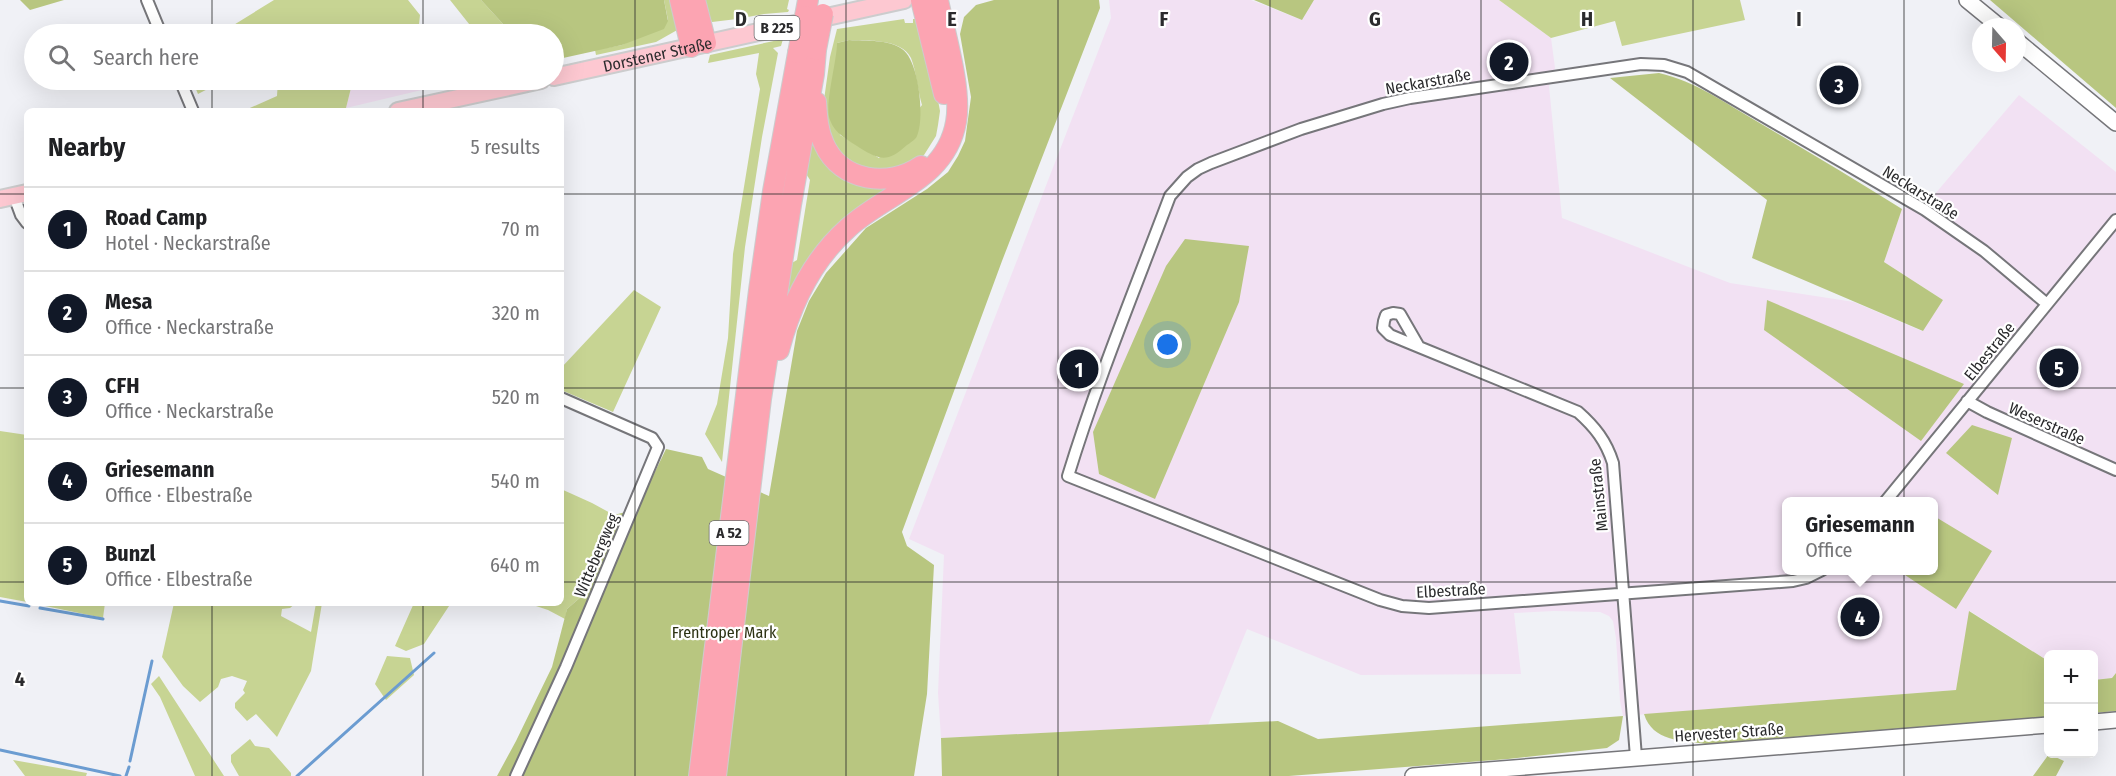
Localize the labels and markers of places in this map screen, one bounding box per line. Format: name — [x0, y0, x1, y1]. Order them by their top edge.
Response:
pin: 2 — [1490, 40, 1528, 84]
pin: 3 — [1820, 62, 1858, 107]
pin: 1 — [1060, 346, 1098, 392]
pin: 5 — [2040, 346, 2078, 391]
pin: 4 — [1840, 594, 1880, 640]

